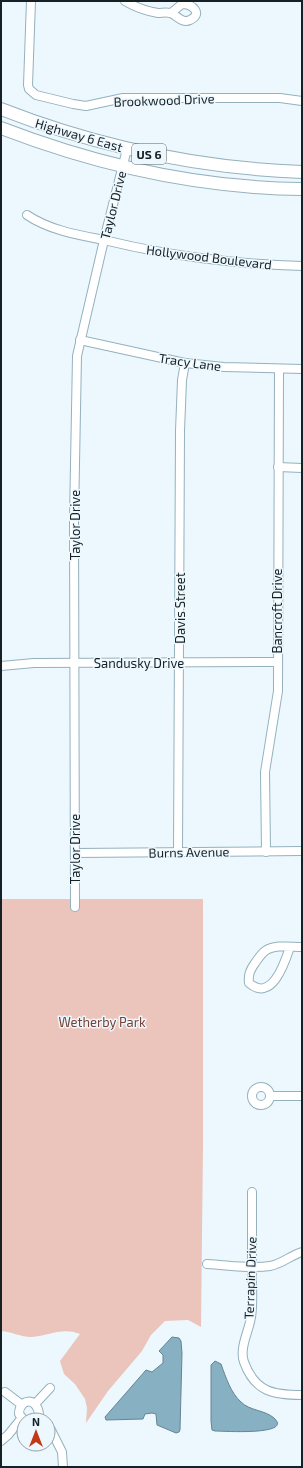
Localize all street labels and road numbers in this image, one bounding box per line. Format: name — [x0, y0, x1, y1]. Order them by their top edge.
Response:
street label: Brookwood Drive — [113, 90, 215, 110]
street label: Highway 6 East — [33, 115, 125, 155]
road number: US 6 — [132, 144, 166, 164]
street label: Taylor Drive — [97, 169, 129, 241]
street label: Hollywood Boulevard — [145, 241, 273, 273]
street label: Tracy Lane — [158, 350, 222, 374]
street label: Taylor Drive — [67, 490, 83, 560]
street label: Bancroft Drive — [269, 568, 285, 654]
street label: Davis Street — [172, 572, 188, 644]
street label: Sandusky Drive — [94, 655, 184, 671]
street label: Taylor Drive — [67, 814, 83, 884]
street label: Burns Avenue — [148, 843, 230, 861]
street label: Terrapin Drive — [241, 1236, 259, 1320]

